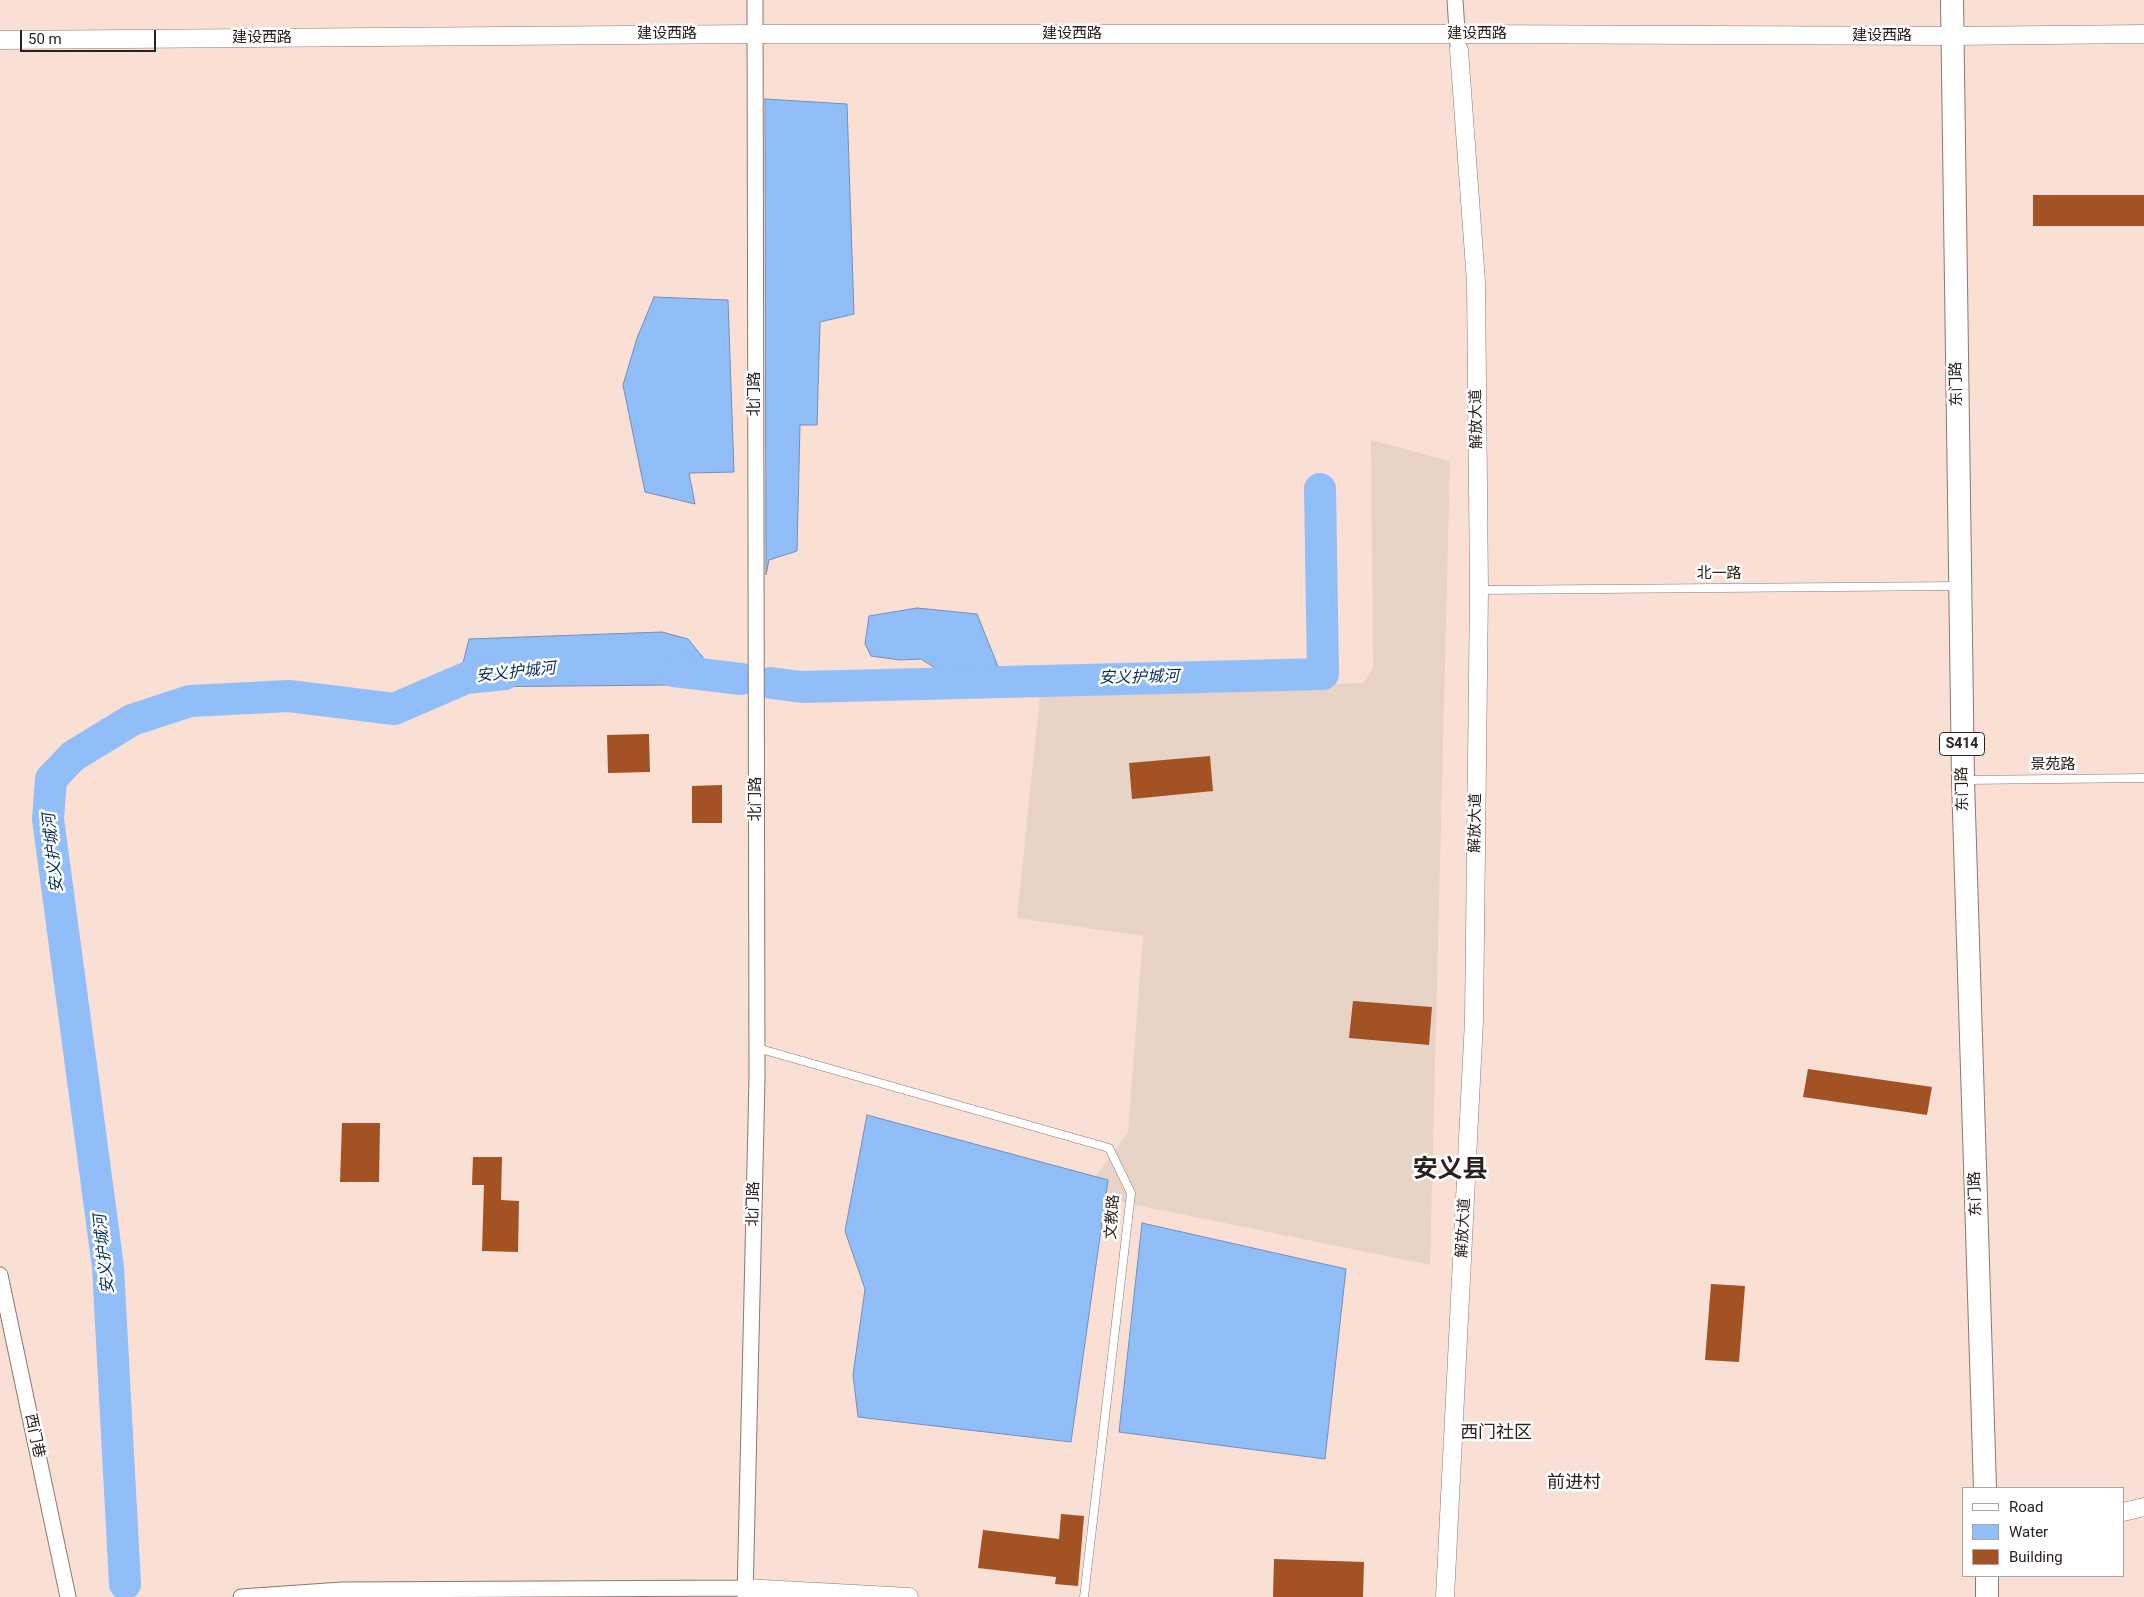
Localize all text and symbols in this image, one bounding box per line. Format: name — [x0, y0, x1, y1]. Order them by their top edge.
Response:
scale bar — [22, 20, 159, 52]
street label: 建设西路 — [637, 25, 697, 43]
street label: 建设西路 — [1042, 25, 1102, 43]
street label: 建设西路 — [1447, 25, 1507, 43]
street label: 建设西路 — [1852, 27, 1912, 45]
street label: 建设西路 — [232, 29, 292, 47]
text: 50 m — [28, 30, 62, 48]
street label: 东门路 — [1948, 361, 1966, 407]
street label: 北门路 — [746, 372, 764, 416]
street label: 解放大道 — [1467, 389, 1487, 449]
street label: 北一路 — [1697, 565, 1741, 583]
water label: 安义护城河 — [475, 659, 557, 687]
water label: 安义护城河 — [1099, 668, 1179, 688]
road number: S414 — [1940, 732, 1984, 756]
street label: 景苑路 — [2031, 756, 2075, 774]
street label: 东门路 — [1954, 766, 1972, 812]
street label: 北门路 — [747, 777, 765, 821]
street label: 解放大道 — [1466, 793, 1486, 853]
water label: 安义护城河 — [40, 812, 68, 894]
district label: 安义县 — [1413, 1156, 1487, 1186]
street label: 东门路 — [1966, 1171, 1986, 1217]
street label: 北门路 — [745, 1181, 763, 1227]
street label: 文教路 — [1102, 1194, 1124, 1240]
street label: 解放大道 — [1453, 1198, 1475, 1258]
water label: 安义护城河 — [91, 1213, 119, 1295]
street label: 西门巷 — [21, 1412, 47, 1460]
district label: 西门社区 — [1460, 1422, 1532, 1444]
district label: 前进村 — [1547, 1472, 1601, 1494]
legend — [1962, 1487, 2124, 1577]
text: Road — [2009, 1498, 2043, 1516]
text: Water — [2009, 1523, 2048, 1541]
text: Building — [2009, 1548, 2063, 1566]

